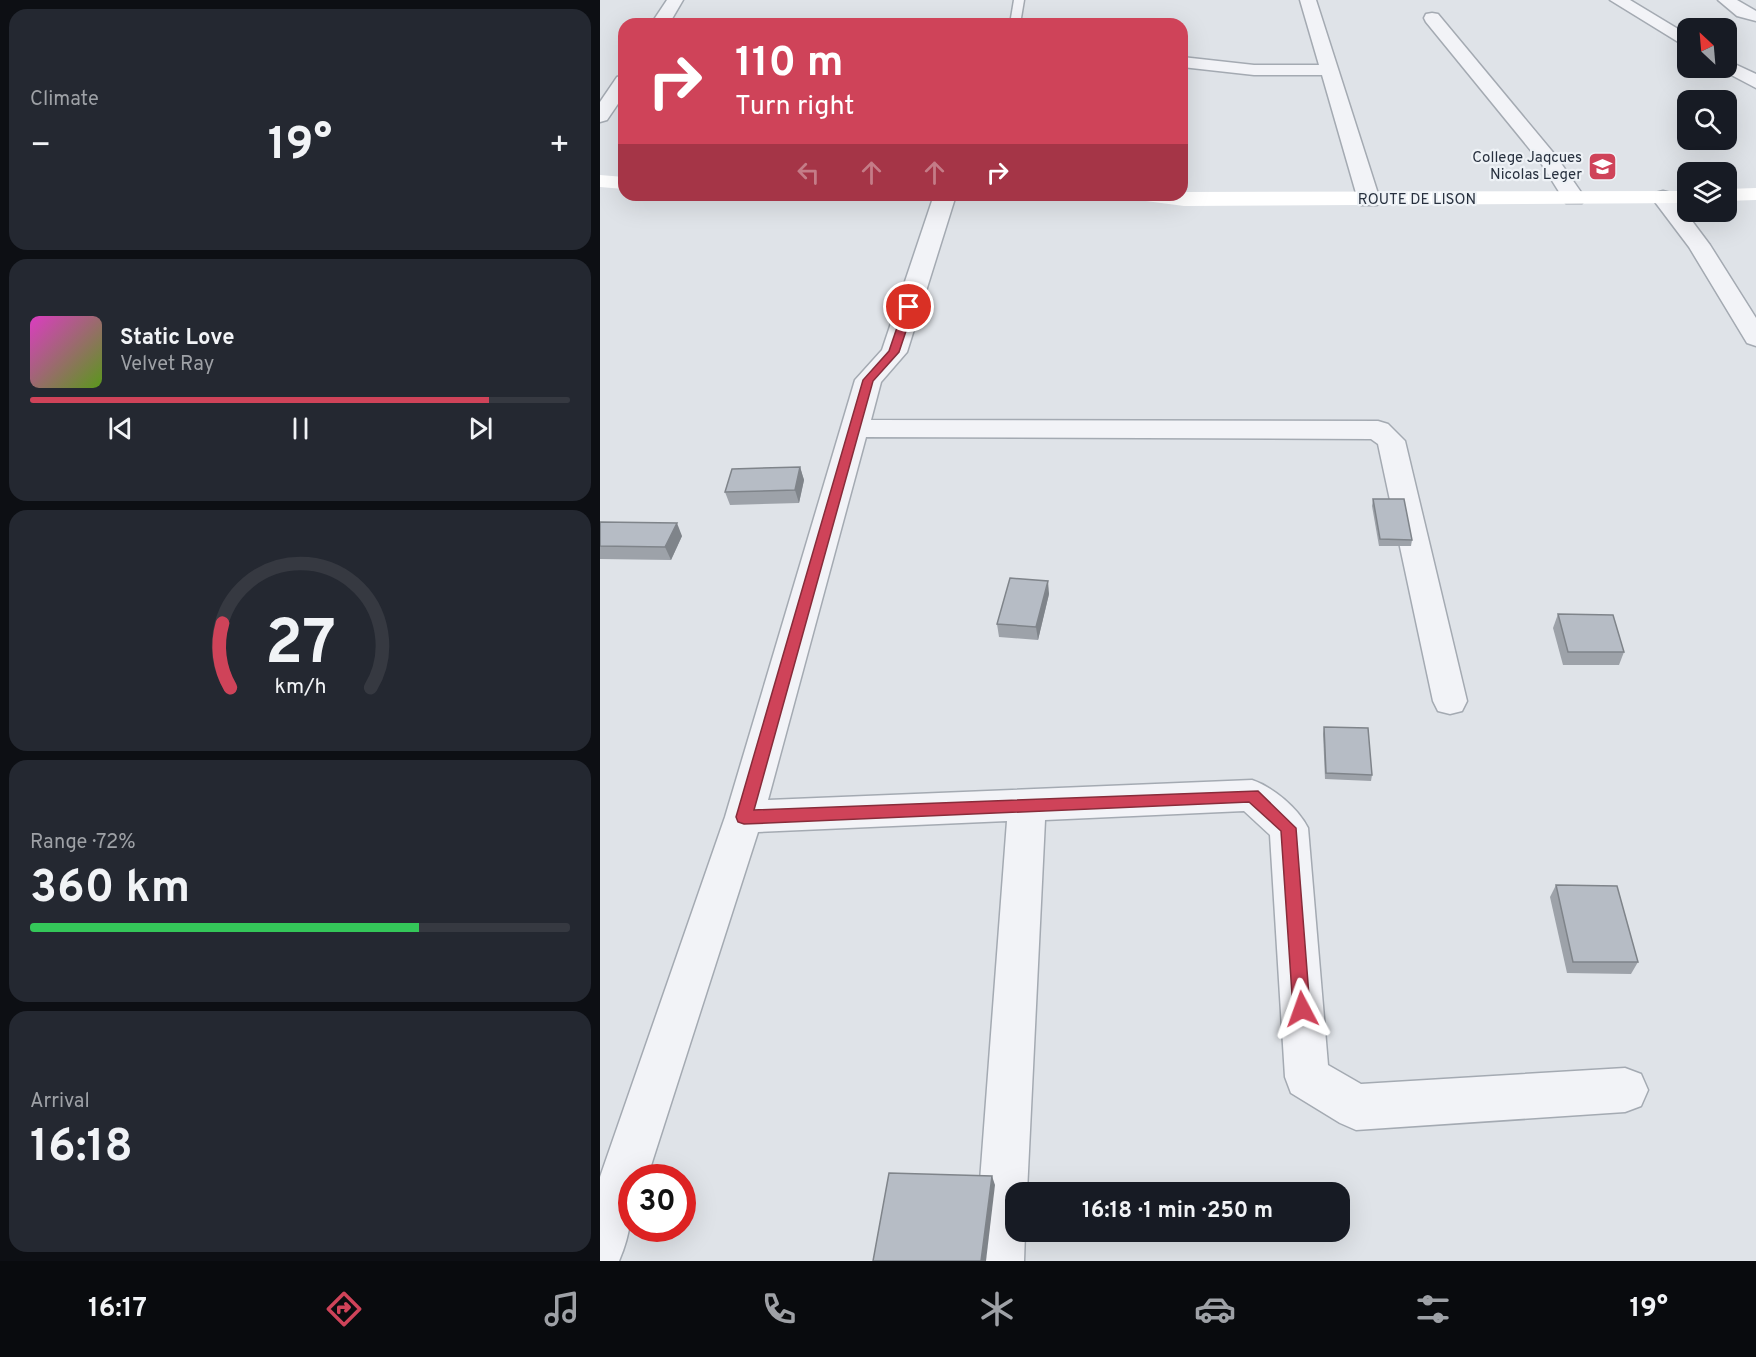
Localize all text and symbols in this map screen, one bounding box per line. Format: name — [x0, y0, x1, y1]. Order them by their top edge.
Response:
north arrow — [1677, 18, 1737, 78]
map controls — [1677, 18, 1737, 222]
text: 110 m — [735, 38, 844, 91]
icon: right — [636, 42, 714, 120]
text: Climate — [30, 87, 99, 113]
text: Turn right — [735, 90, 854, 124]
button: search — [1677, 90, 1737, 150]
text: 19° — [268, 118, 332, 175]
text: − — [30, 126, 51, 168]
text: + — [549, 126, 570, 168]
place label: College Jaqcues Nicolas Leger — [1472, 149, 1582, 185]
school or university icon: College Jaqcues Nicolas Leger — [1587, 151, 1619, 183]
icon: left — [792, 156, 825, 189]
icon: ahead — [855, 156, 888, 189]
icon: ahead — [918, 156, 951, 189]
icon: right — [981, 156, 1014, 189]
button: layers — [1677, 162, 1737, 222]
street label: ROUTE DE LISON — [1358, 191, 1476, 210]
pin — [883, 281, 934, 332]
icon: arrive — [892, 290, 925, 323]
text: Static Love — [120, 325, 234, 352]
text: Velvet Ray — [120, 352, 214, 378]
icon: previous — [104, 412, 137, 445]
icon: pause — [284, 412, 317, 445]
icon: next — [464, 412, 497, 445]
text: 27 — [264, 607, 336, 686]
text: km/h — [274, 674, 326, 701]
text: Range · 72% — [30, 830, 136, 856]
text: 360 km — [30, 861, 190, 918]
position arrow — [1270, 977, 1334, 1041]
text: Arrival — [30, 1089, 90, 1115]
text: 16:18 — [30, 1120, 133, 1177]
speed limit sign: 30 — [618, 1164, 696, 1242]
text: 16:18 · 1 min · 250 m — [1082, 1198, 1273, 1225]
icon: directions — [323, 1288, 365, 1330]
icon: music — [541, 1288, 583, 1330]
icon: phone — [758, 1288, 800, 1330]
icon: climate — [976, 1288, 1018, 1330]
icon: car — [1194, 1288, 1236, 1330]
icon: filters — [1412, 1288, 1454, 1330]
text: 16:17 — [88, 1292, 147, 1326]
text: 19° — [1629, 1292, 1668, 1326]

